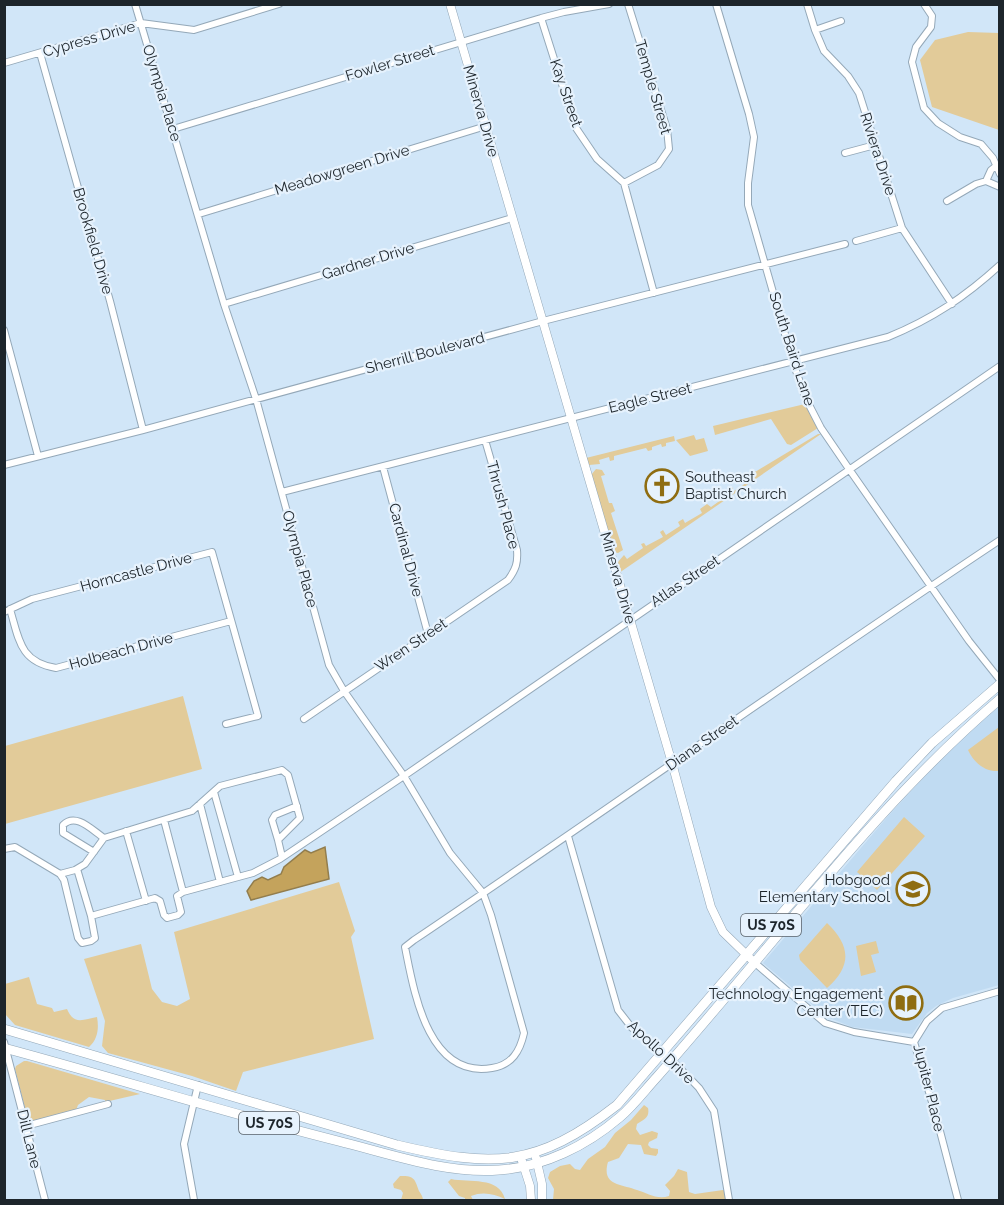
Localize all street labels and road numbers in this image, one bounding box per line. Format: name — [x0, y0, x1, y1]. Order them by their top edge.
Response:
street label: Cypress Drive — [41, 17, 138, 61]
street label: Temple Street — [631, 38, 675, 136]
street label: Fowler Street — [343, 41, 437, 85]
street label: Olympia Place — [139, 43, 185, 144]
street label: Kay Street — [546, 57, 586, 129]
street label: Minerva Drive — [459, 63, 503, 159]
street label: Riviera Drive — [856, 110, 900, 198]
street label: Meadowgreen Drive — [272, 141, 412, 199]
street label: Brookfield Drive — [69, 186, 117, 297]
street label: Gardner Drive — [320, 238, 416, 284]
street label: South Baird Lane — [765, 290, 819, 408]
street label: Sherrill Boulevard — [363, 328, 487, 378]
street label: Eagle Street — [607, 379, 693, 417]
street label: Thrush Place — [483, 459, 523, 551]
street label: Cardinal Drive — [385, 501, 427, 599]
street label: Olympia Place — [278, 508, 322, 610]
street label: Minerva Drive — [596, 530, 640, 626]
street label: Horncastle Drive — [78, 548, 194, 596]
street label: Atlas Street — [647, 551, 723, 611]
street label: Wren Street — [372, 614, 450, 676]
street label: Holbeach Drive — [67, 628, 175, 674]
street label: Diana Street — [662, 711, 742, 775]
road number: US 70S — [741, 914, 801, 936]
street label: Apollo Drive — [624, 1016, 698, 1088]
street label: Jupiter Place — [909, 1042, 949, 1134]
street label: Dill Lane — [13, 1108, 45, 1170]
road number: US 70S — [239, 1112, 299, 1134]

